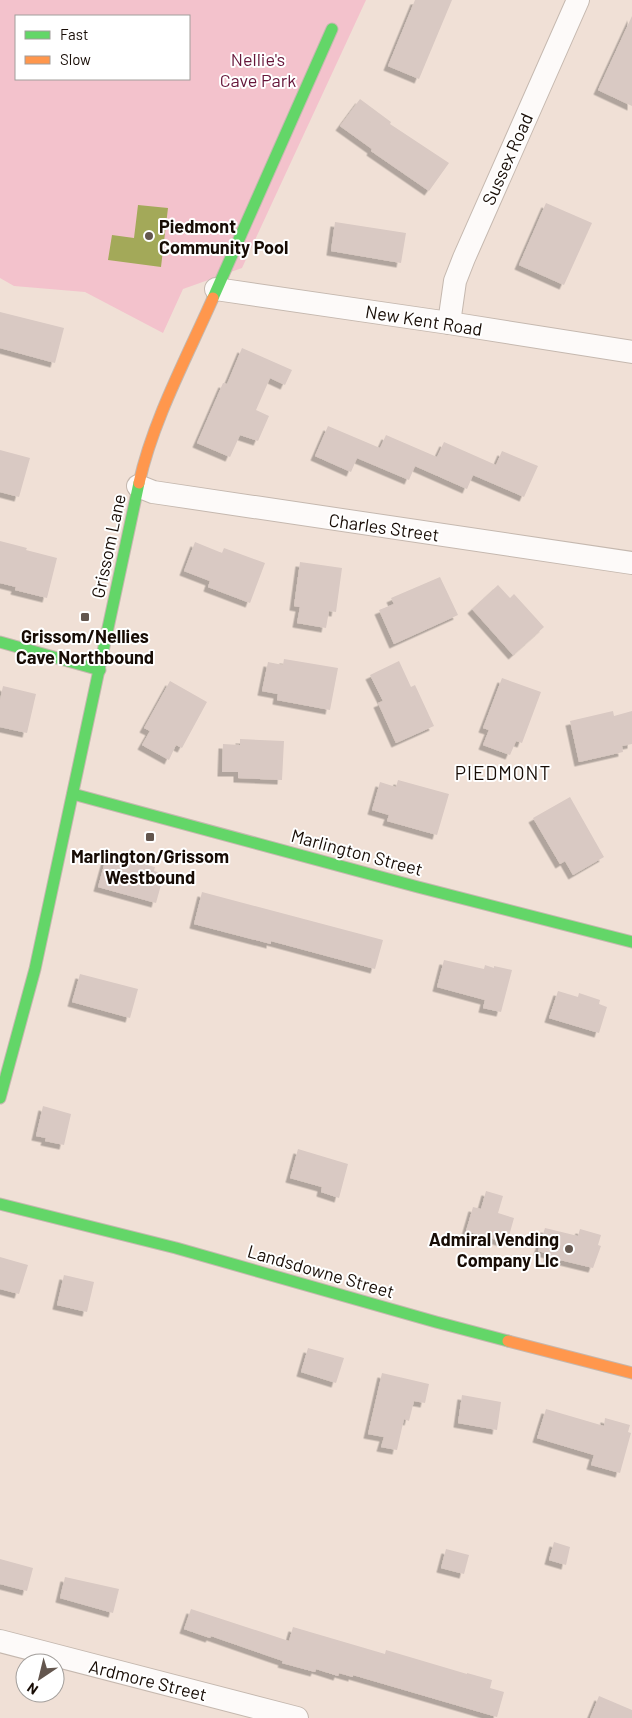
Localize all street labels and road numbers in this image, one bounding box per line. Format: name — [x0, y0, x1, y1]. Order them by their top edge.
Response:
street label: Sussex Road — [477, 110, 537, 208]
street label: New Kent Road — [364, 300, 484, 340]
street label: Grissom Lane — [86, 492, 130, 600]
street label: Charles Street — [327, 508, 441, 546]
street label: Marlington Street — [289, 824, 425, 880]
street label: Landsdowne Street — [245, 1240, 397, 1302]
street label: Ardmore Street — [87, 1655, 209, 1705]

